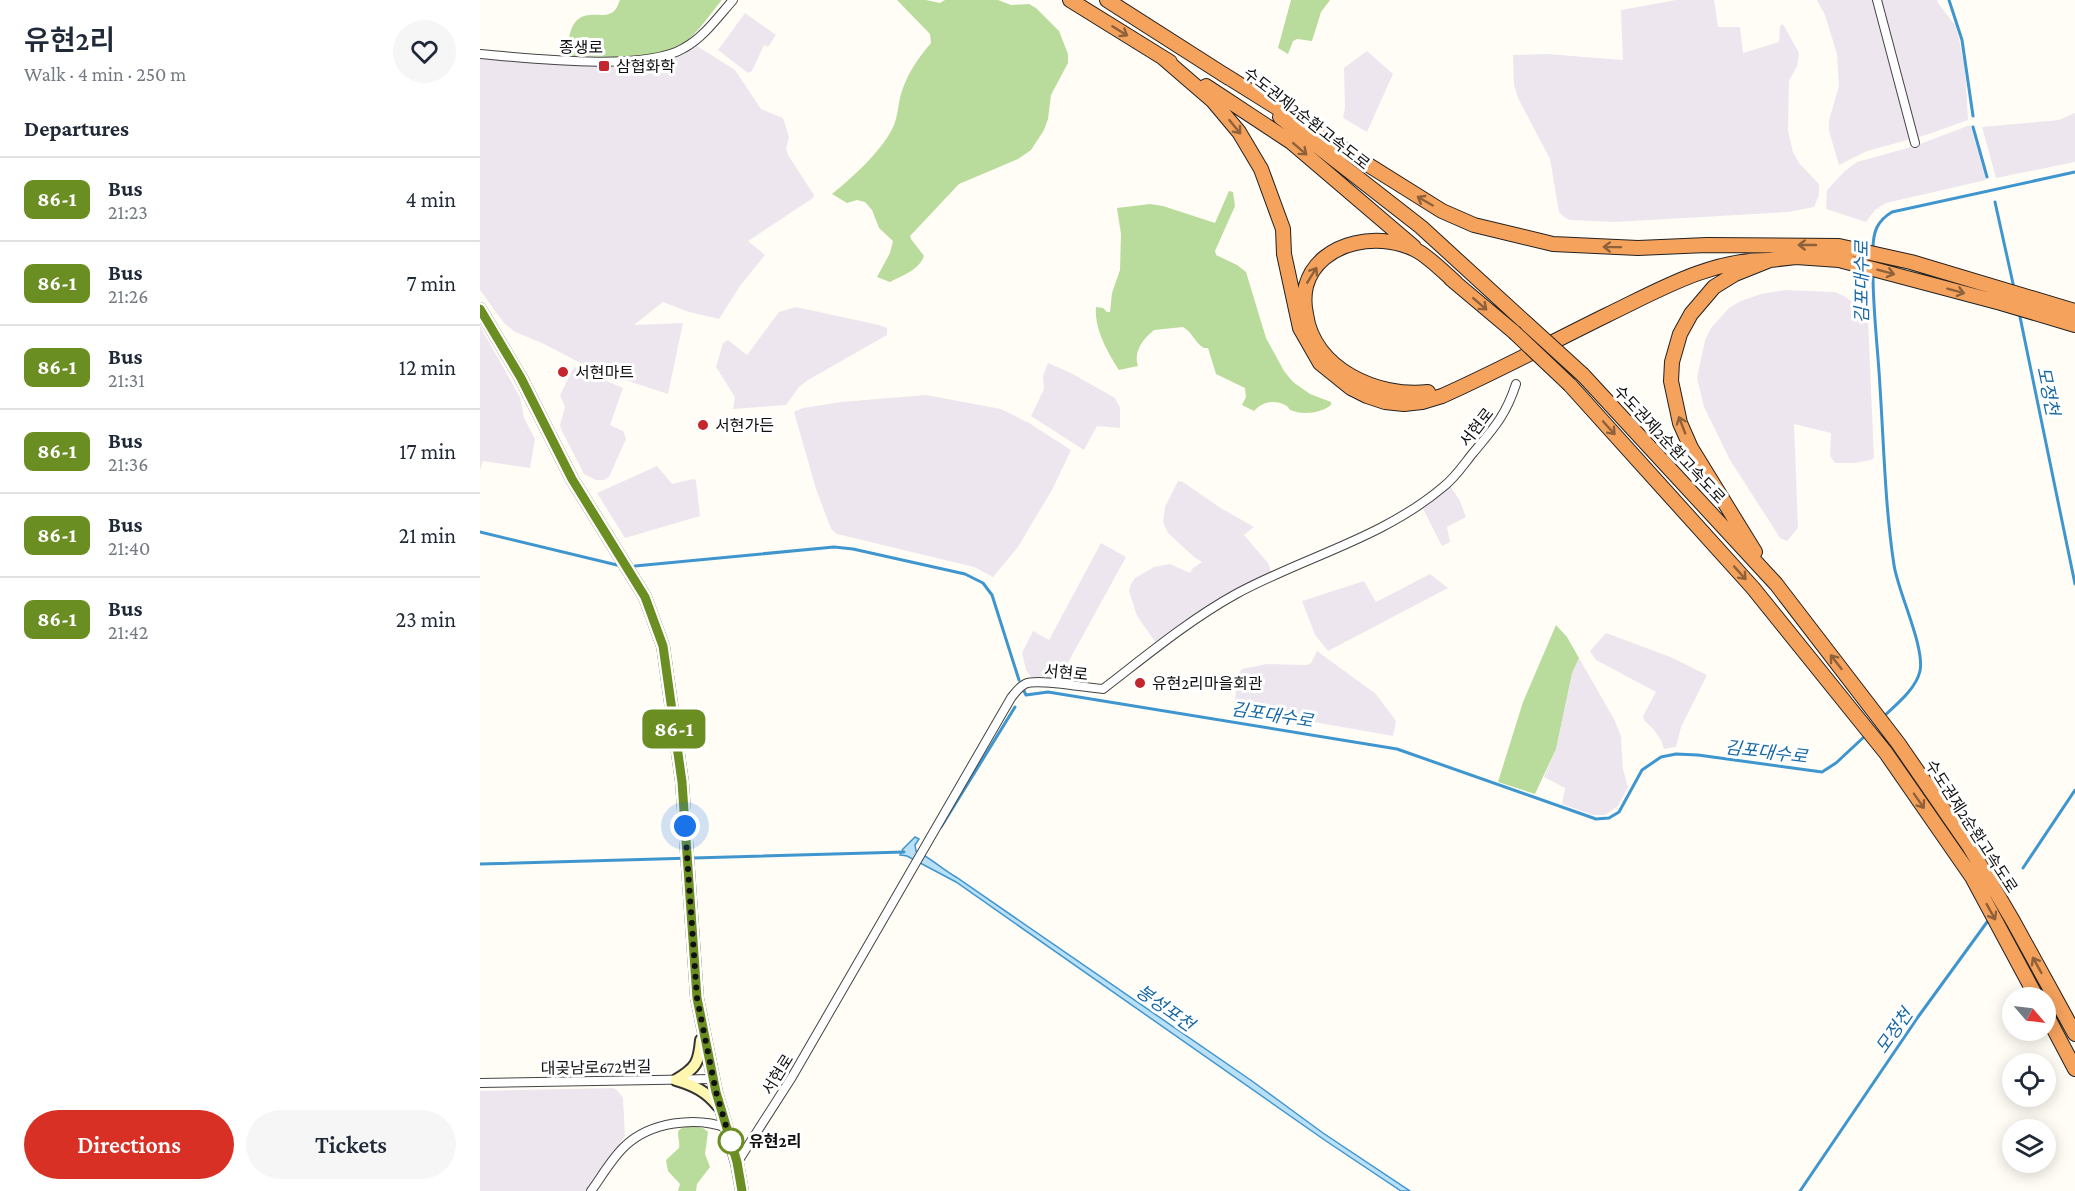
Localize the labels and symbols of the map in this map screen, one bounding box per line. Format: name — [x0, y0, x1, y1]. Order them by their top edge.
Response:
one-way arrow — [1111, 25, 1128, 37]
street label: 종생로 — [559, 39, 603, 56]
place label: 삼협화학 — [616, 58, 675, 75]
marker: 삼협화학 — [597, 59, 611, 73]
street label: 수도권제2순환고속도로 — [1240, 64, 1373, 173]
one-way arrow — [1228, 119, 1241, 135]
one-way arrow — [1292, 143, 1308, 156]
one-way arrow — [1417, 194, 1434, 206]
one-way arrow — [1797, 239, 1817, 250]
water label: 김포대수로 — [1852, 239, 1872, 323]
one-way arrow — [1602, 241, 1622, 253]
one-way arrow — [1307, 267, 1319, 284]
one-way arrow — [1876, 267, 1895, 278]
one-way arrow — [1946, 285, 1965, 297]
one-way arrow — [1472, 297, 1488, 310]
place label: 서현마트 — [575, 364, 634, 381]
marker: 서현마트 — [556, 365, 570, 379]
water label: 모정천 — [2033, 365, 2063, 420]
street label: 수도권제2순환고속도로 — [1611, 382, 1729, 507]
street label: 서현로 — [1456, 404, 1497, 450]
one-way arrow — [1675, 416, 1686, 435]
place label: 서현가든 — [715, 417, 774, 434]
marker: 서현가든 — [696, 418, 710, 432]
one-way arrow — [1602, 421, 1616, 436]
one-way arrow — [1733, 566, 1747, 581]
one-way arrow — [1830, 655, 1843, 671]
street label: 서현로 — [1043, 662, 1089, 683]
place label: 유현2리마을회관 — [1152, 675, 1263, 692]
marker: 유현2리마을회관 — [1133, 676, 1147, 690]
water label: 김포대수로 — [1230, 699, 1316, 732]
line badge: 86-1 — [632, 710, 716, 748]
water label: 김포대수로 — [1724, 737, 1810, 767]
street label: 수도권제2순환고속도로 — [1922, 757, 2021, 896]
one-way arrow — [1913, 792, 1925, 808]
your location — [670, 811, 700, 841]
one-way arrow — [1986, 902, 1997, 920]
one-way arrow — [2031, 956, 2042, 974]
water label: 봉성포천 — [1132, 981, 1200, 1037]
north arrow — [2002, 987, 2056, 1041]
water label: 모정천 — [1872, 1003, 1918, 1057]
street label: 서현로 — [759, 1051, 796, 1097]
street label: 대곶남로672번길 — [540, 1058, 652, 1077]
marker: 유현2리 — [718, 1128, 744, 1154]
place label: 유현2리 — [749, 1132, 801, 1150]

